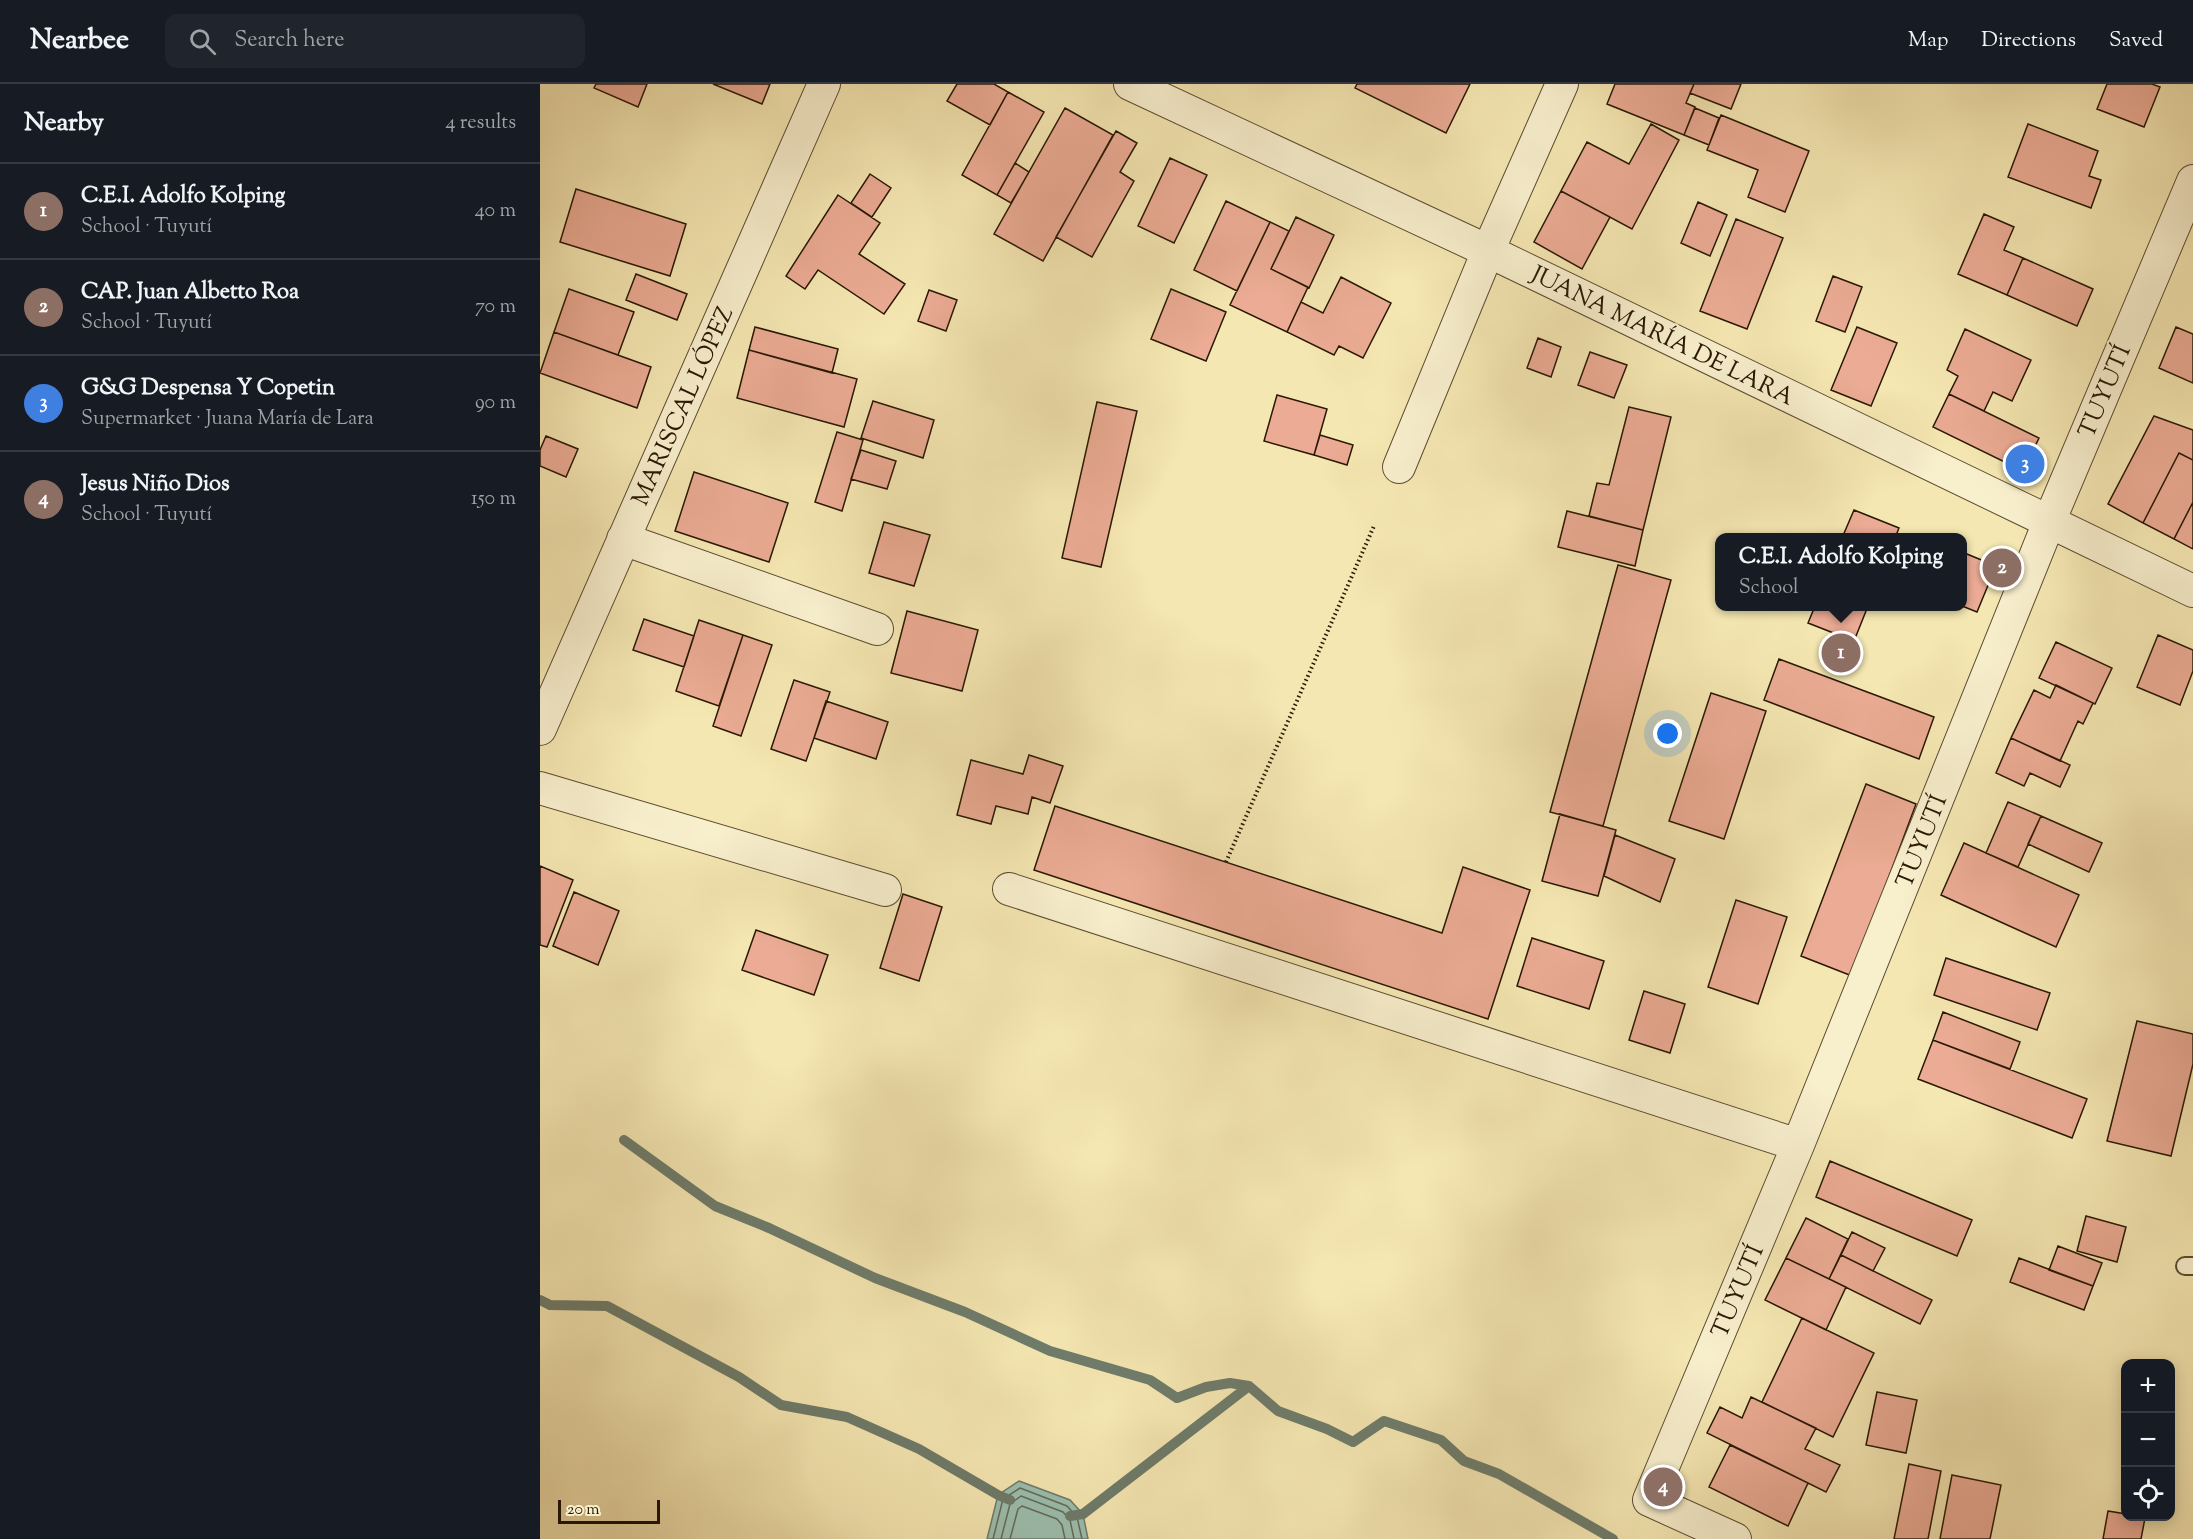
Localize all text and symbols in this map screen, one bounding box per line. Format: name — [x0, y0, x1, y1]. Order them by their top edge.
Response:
search box — [165, 14, 585, 68]
text: Nearbee — [30, 21, 129, 61]
icon: search — [186, 25, 219, 58]
text: Search here — [234, 25, 345, 57]
text: Map — [1908, 26, 1948, 56]
text: Directions — [1981, 26, 2076, 56]
text: Saved — [2109, 26, 2163, 56]
text: Nearby — [24, 105, 104, 142]
text: 4 results — [445, 109, 516, 138]
text: C.E.I. Adolfo Kolping — [81, 181, 285, 213]
text: 1 — [40, 197, 47, 226]
text: 40 m — [475, 197, 516, 226]
text: School · Tuyutí — [81, 213, 212, 242]
street label: JUANA MARÍA DE LARA — [1523, 257, 1800, 416]
text: CAP. Juan Albetto Roa — [81, 277, 299, 309]
text: 2 — [39, 293, 48, 322]
text: 70 m — [475, 293, 516, 322]
street label: MARISCAL LÓPEZ — [625, 301, 743, 512]
text: School · Tuyutí — [81, 309, 212, 338]
street label: TUYUTÍ — [2071, 340, 2141, 443]
text: G&G Despensa Y Copetin — [81, 373, 335, 405]
text: 3 — [39, 389, 48, 418]
text: 90 m — [475, 389, 516, 418]
text: Supermarket · Juana María de Lara — [81, 405, 374, 434]
pin: 3 — [2006, 442, 2044, 487]
text: Jesus Niño Dios — [81, 469, 230, 501]
text: 4 — [38, 485, 49, 514]
text: 150 m — [471, 485, 516, 514]
text: School · Tuyutí — [81, 501, 212, 530]
popup — [1715, 533, 1967, 611]
text: C.E.I. Adolfo Kolping — [1739, 542, 1943, 574]
pin: 2 — [1982, 546, 2022, 590]
text: School — [1739, 574, 1799, 603]
pin: 1 — [1822, 630, 1860, 676]
your location — [1653, 719, 1682, 748]
street label: TUYUTÍ — [1889, 790, 1957, 893]
street label: TUYUTÍ — [1704, 1240, 1774, 1343]
map controls — [2121, 1359, 2175, 1521]
button: + — [2121, 1359, 2175, 1413]
button: − — [2121, 1413, 2175, 1467]
pin: 4 — [1644, 1464, 1682, 1510]
button: locate — [2121, 1467, 2175, 1521]
scale bar — [558, 1497, 660, 1524]
text: 20 m — [567, 1499, 600, 1522]

